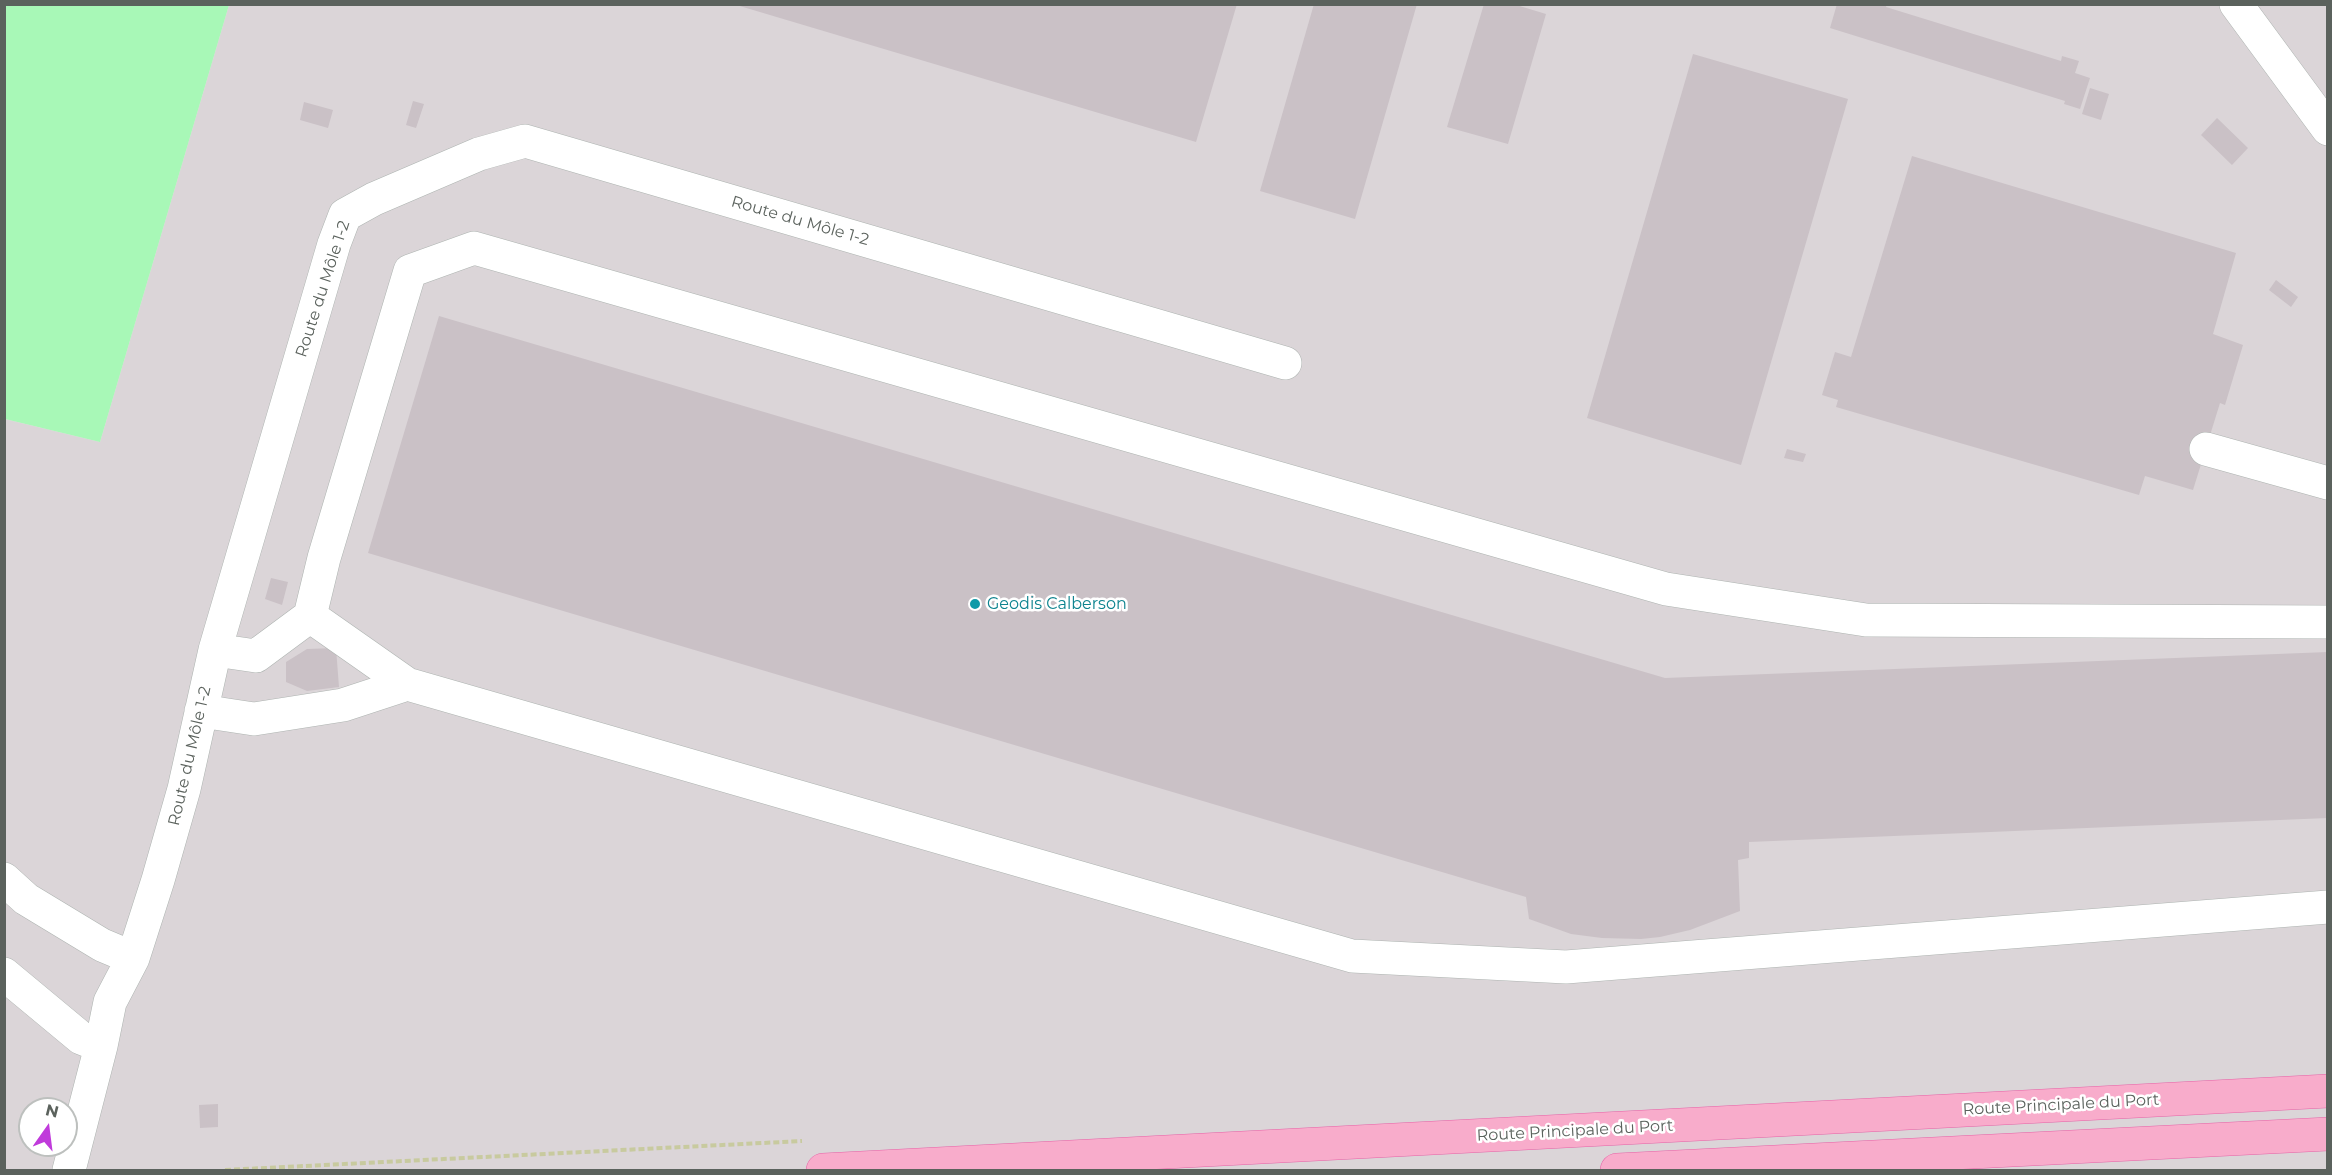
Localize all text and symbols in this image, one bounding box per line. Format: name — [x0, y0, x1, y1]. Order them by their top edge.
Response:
street label: Route du Môle 1-2 — [729, 192, 871, 250]
street label: Route du Môle 1-2 — [292, 218, 354, 360]
place label: Geodis Calberson — [987, 594, 1127, 614]
marker: Geodis Calberson — [968, 597, 982, 611]
street label: Route du Môle 1-2 — [165, 684, 215, 828]
street label: Route Principale du Port — [1962, 1090, 2160, 1120]
north arrow — [18, 1097, 78, 1157]
text: N — [43, 1100, 61, 1122]
street label: Route Principale du Port — [1476, 1116, 1674, 1146]

